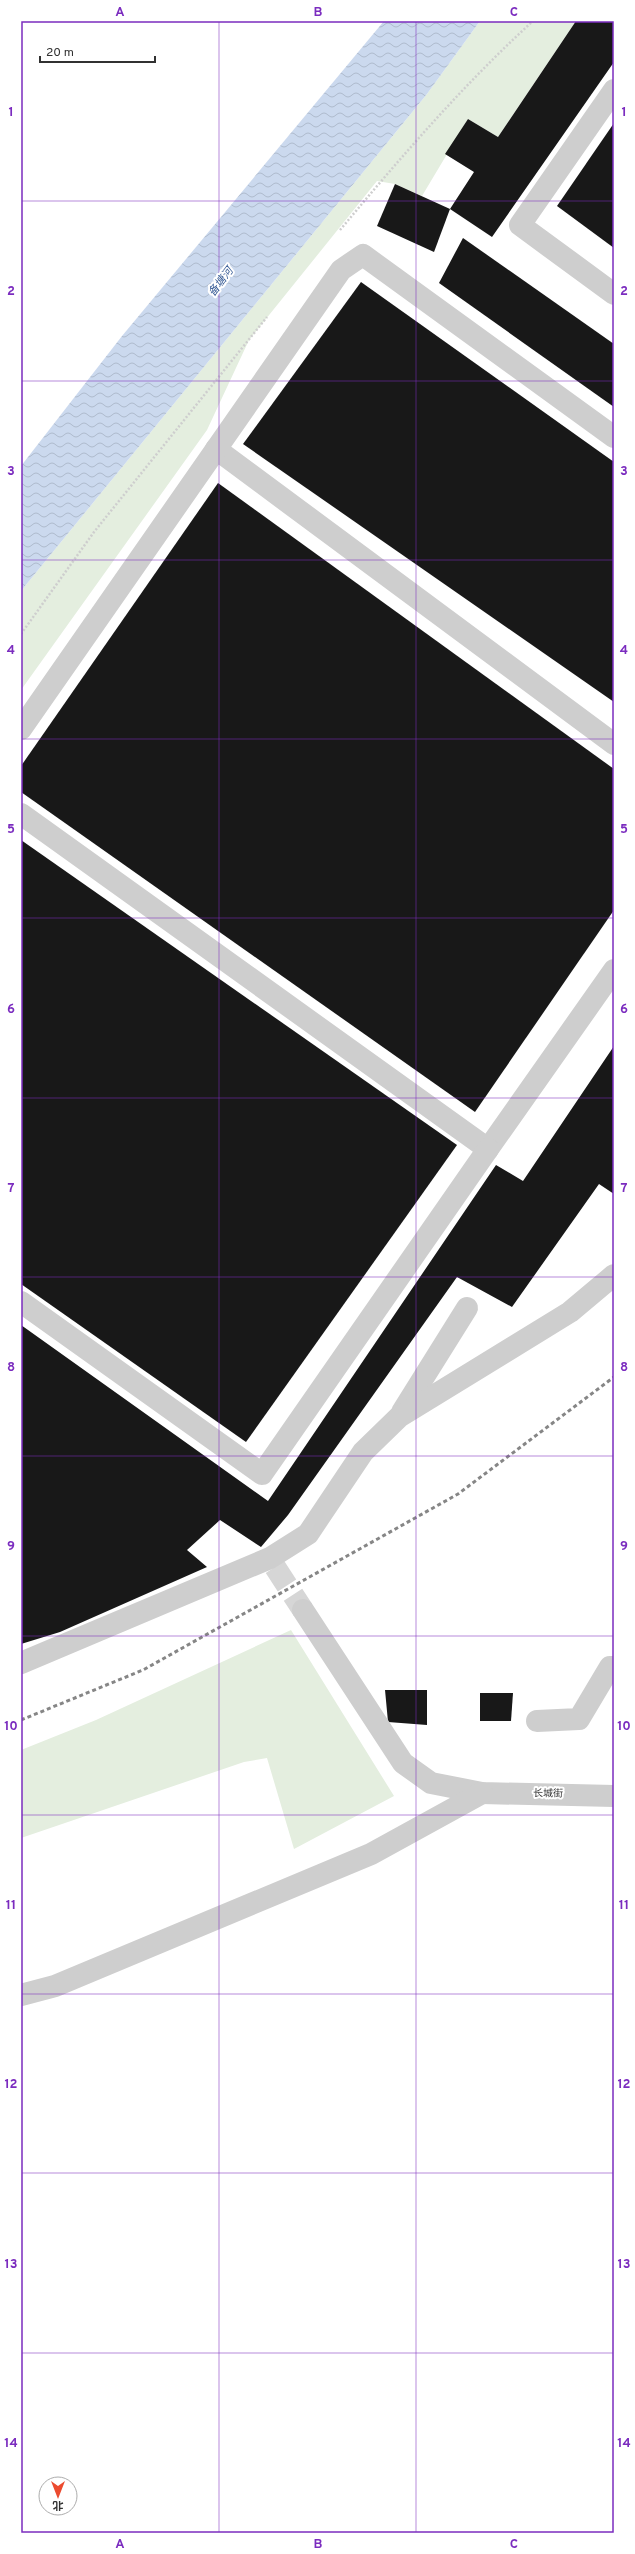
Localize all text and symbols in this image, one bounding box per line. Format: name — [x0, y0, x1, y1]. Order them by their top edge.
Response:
text: A — [115, 5, 125, 21]
text: B — [314, 5, 323, 21]
text: C — [510, 5, 518, 21]
scale bar — [40, 38, 155, 64]
text: 20 m — [46, 45, 74, 61]
text: 1 — [8, 105, 14, 121]
text: 1 — [621, 105, 627, 121]
water label: 备塘河 — [205, 263, 238, 299]
text: 2 — [7, 284, 15, 300]
text: 2 — [620, 284, 628, 300]
text: 3 — [7, 464, 15, 480]
text: 3 — [620, 464, 628, 480]
text: 4 — [7, 643, 15, 659]
text: 4 — [620, 643, 628, 659]
text: 5 — [7, 822, 15, 838]
text: 5 — [620, 822, 628, 838]
text: 6 — [7, 1002, 15, 1018]
text: 6 — [620, 1002, 628, 1018]
text: 7 — [8, 1181, 15, 1197]
text: 7 — [621, 1181, 628, 1197]
text: 8 — [7, 1360, 15, 1376]
text: 8 — [620, 1360, 628, 1376]
text: 9 — [7, 1539, 15, 1555]
text: 9 — [620, 1539, 628, 1555]
text: 10 — [4, 1719, 18, 1735]
text: 10 — [617, 1719, 631, 1735]
street label: 长城街 — [533, 1787, 563, 1801]
text: 11 — [6, 1898, 16, 1914]
text: 11 — [619, 1898, 629, 1914]
text: 12 — [4, 2077, 18, 2093]
text: 12 — [617, 2077, 631, 2093]
text: 13 — [5, 2257, 18, 2273]
text: 13 — [618, 2257, 631, 2273]
text: 14 — [4, 2436, 18, 2452]
text: 14 — [617, 2436, 631, 2452]
north arrow — [38, 2476, 78, 2516]
text: 北 — [53, 2498, 64, 2512]
text: A — [115, 2537, 125, 2553]
text: B — [314, 2537, 323, 2553]
text: C — [510, 2537, 518, 2553]

